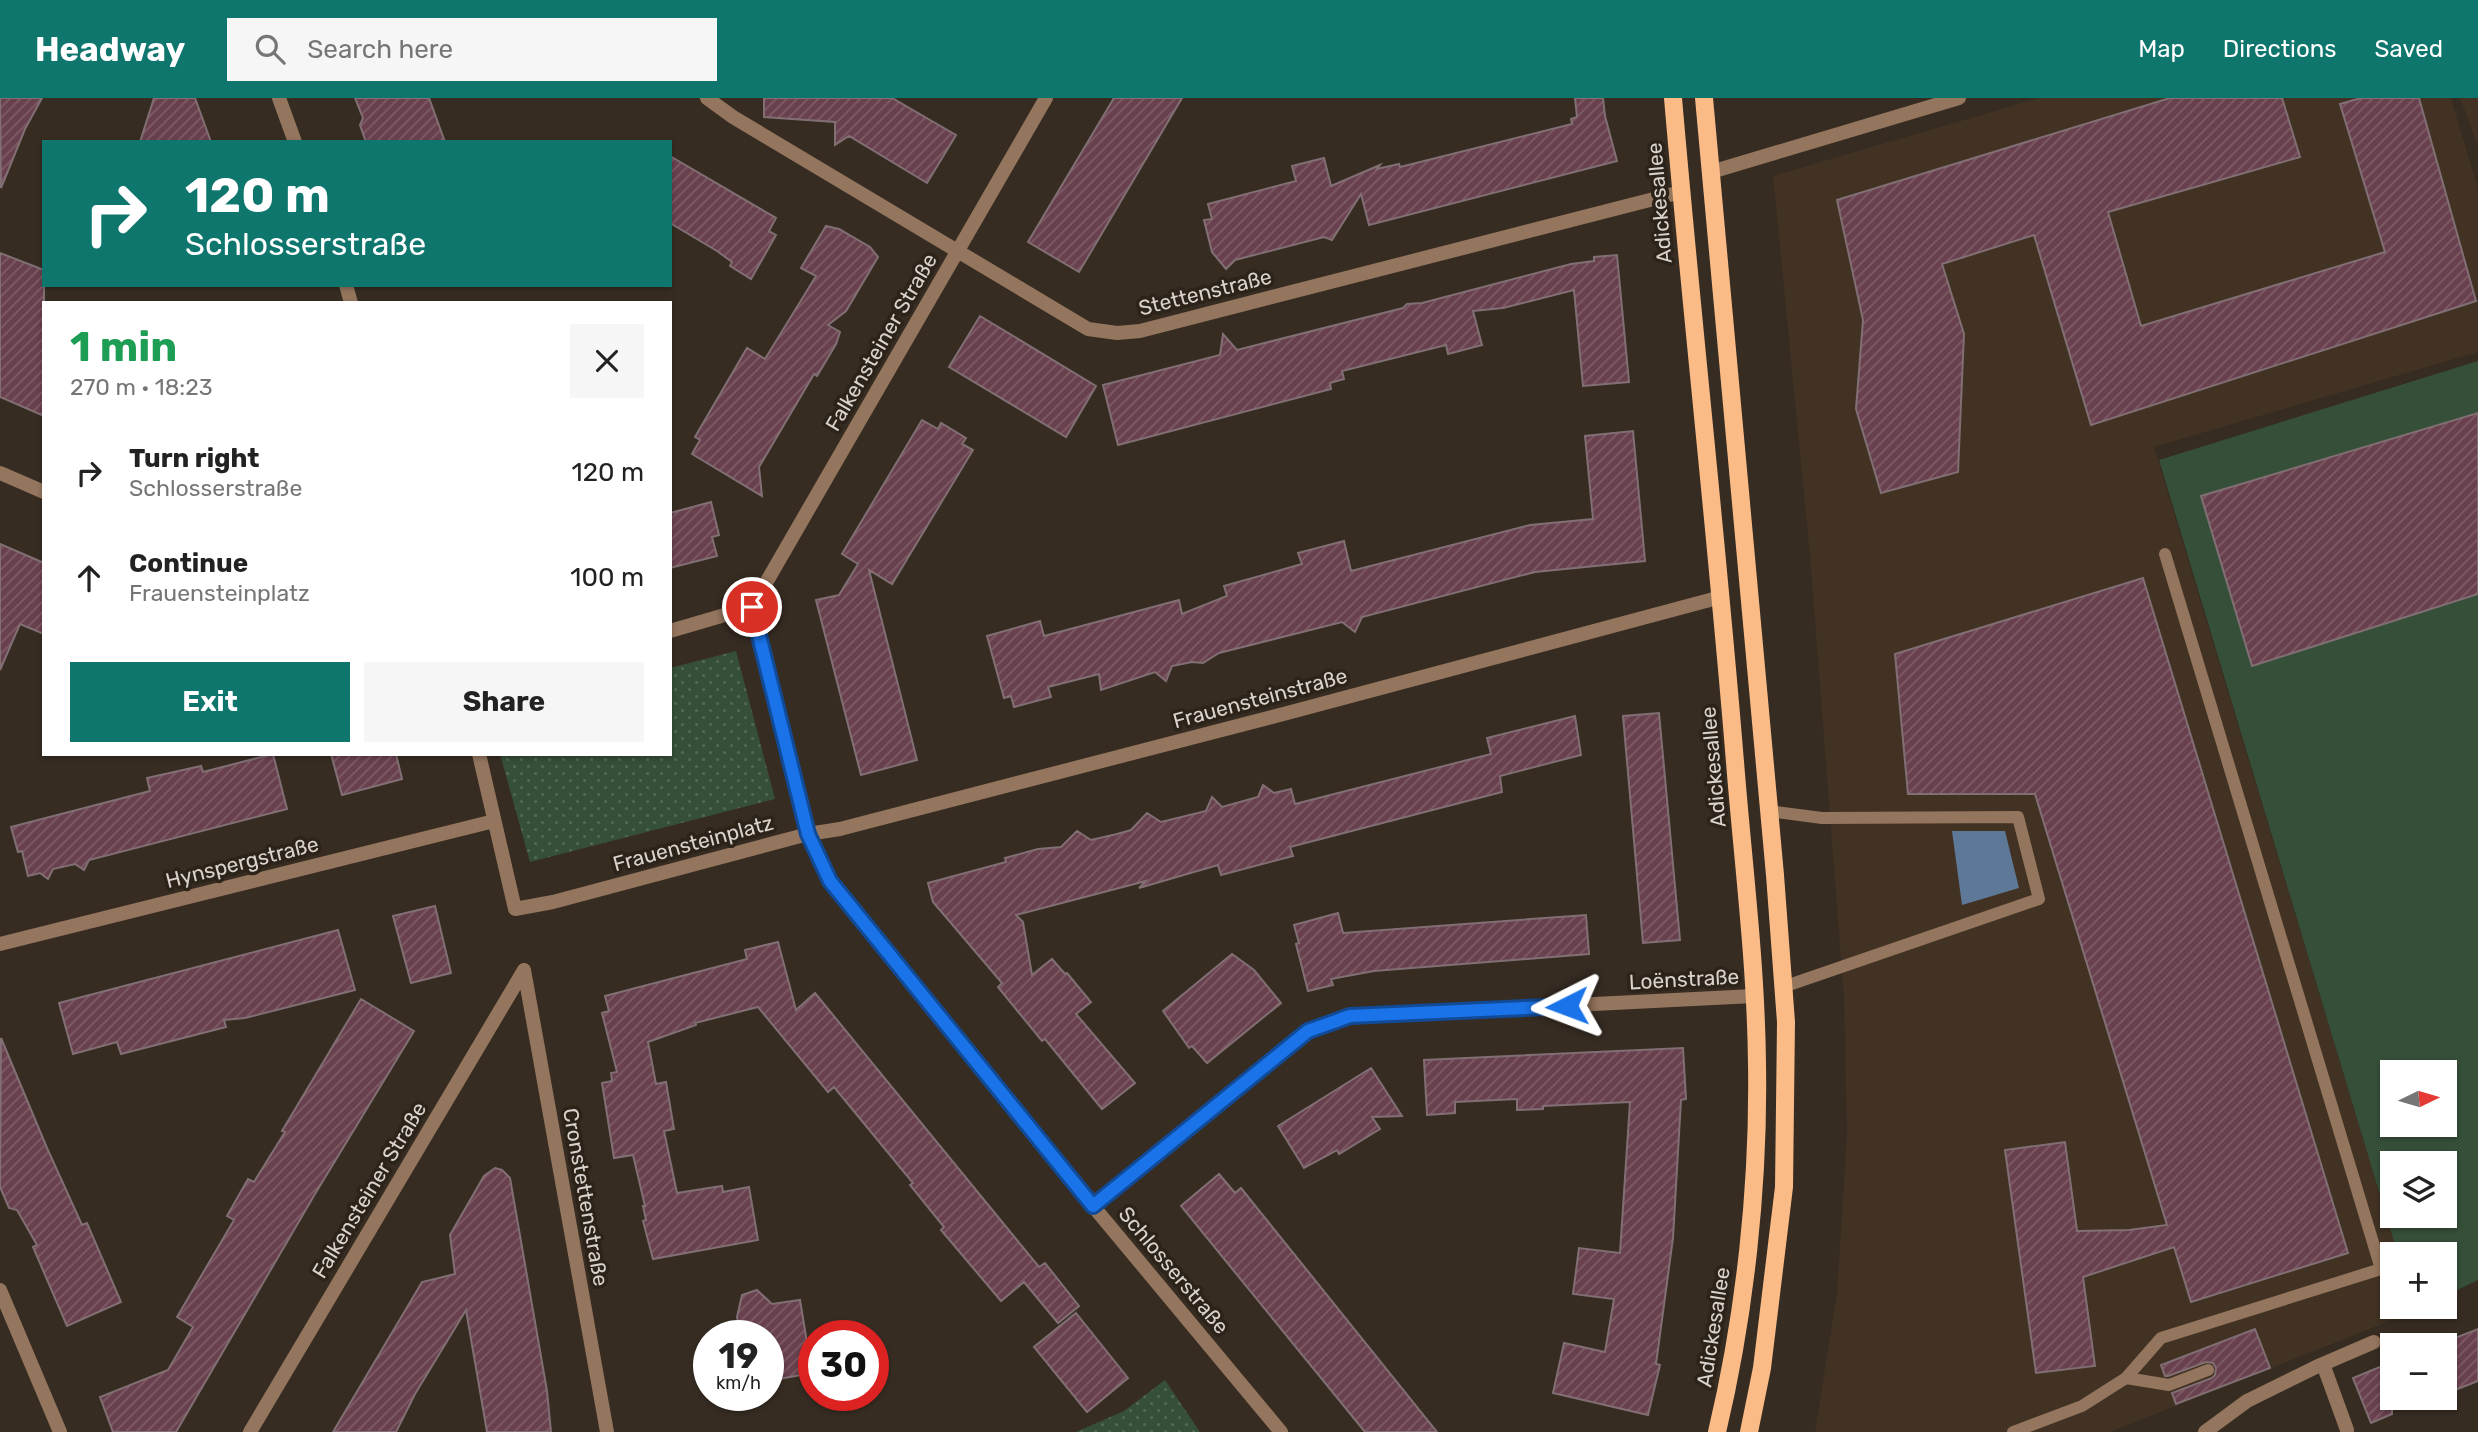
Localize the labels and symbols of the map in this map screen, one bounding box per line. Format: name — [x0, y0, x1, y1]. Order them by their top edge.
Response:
street label: Adickesallee — [1641, 142, 1677, 264]
street label: Falkensteiner Straße — [820, 249, 942, 435]
street label: Stettenstraße — [1136, 263, 1274, 321]
pin — [722, 577, 782, 637]
street label: Frauensteinstraße — [1170, 663, 1350, 733]
street label: Adickesallee — [1695, 706, 1731, 828]
street label: Frauensteinplatz — [610, 810, 776, 876]
street label: Hynspergstraße — [163, 831, 321, 893]
street label: Loënstraße — [1628, 964, 1740, 994]
position arrow — [1530, 969, 1604, 1043]
north arrow — [2380, 1060, 2457, 1138]
street label: Falkensteiner Straße — [307, 1097, 431, 1283]
street label: Cronstettenstraße — [558, 1106, 614, 1288]
street label: Schlosserstraße — [1114, 1201, 1234, 1339]
street label: Adickesallee — [1691, 1265, 1735, 1389]
speed limit sign: 30 — [798, 1320, 889, 1411]

